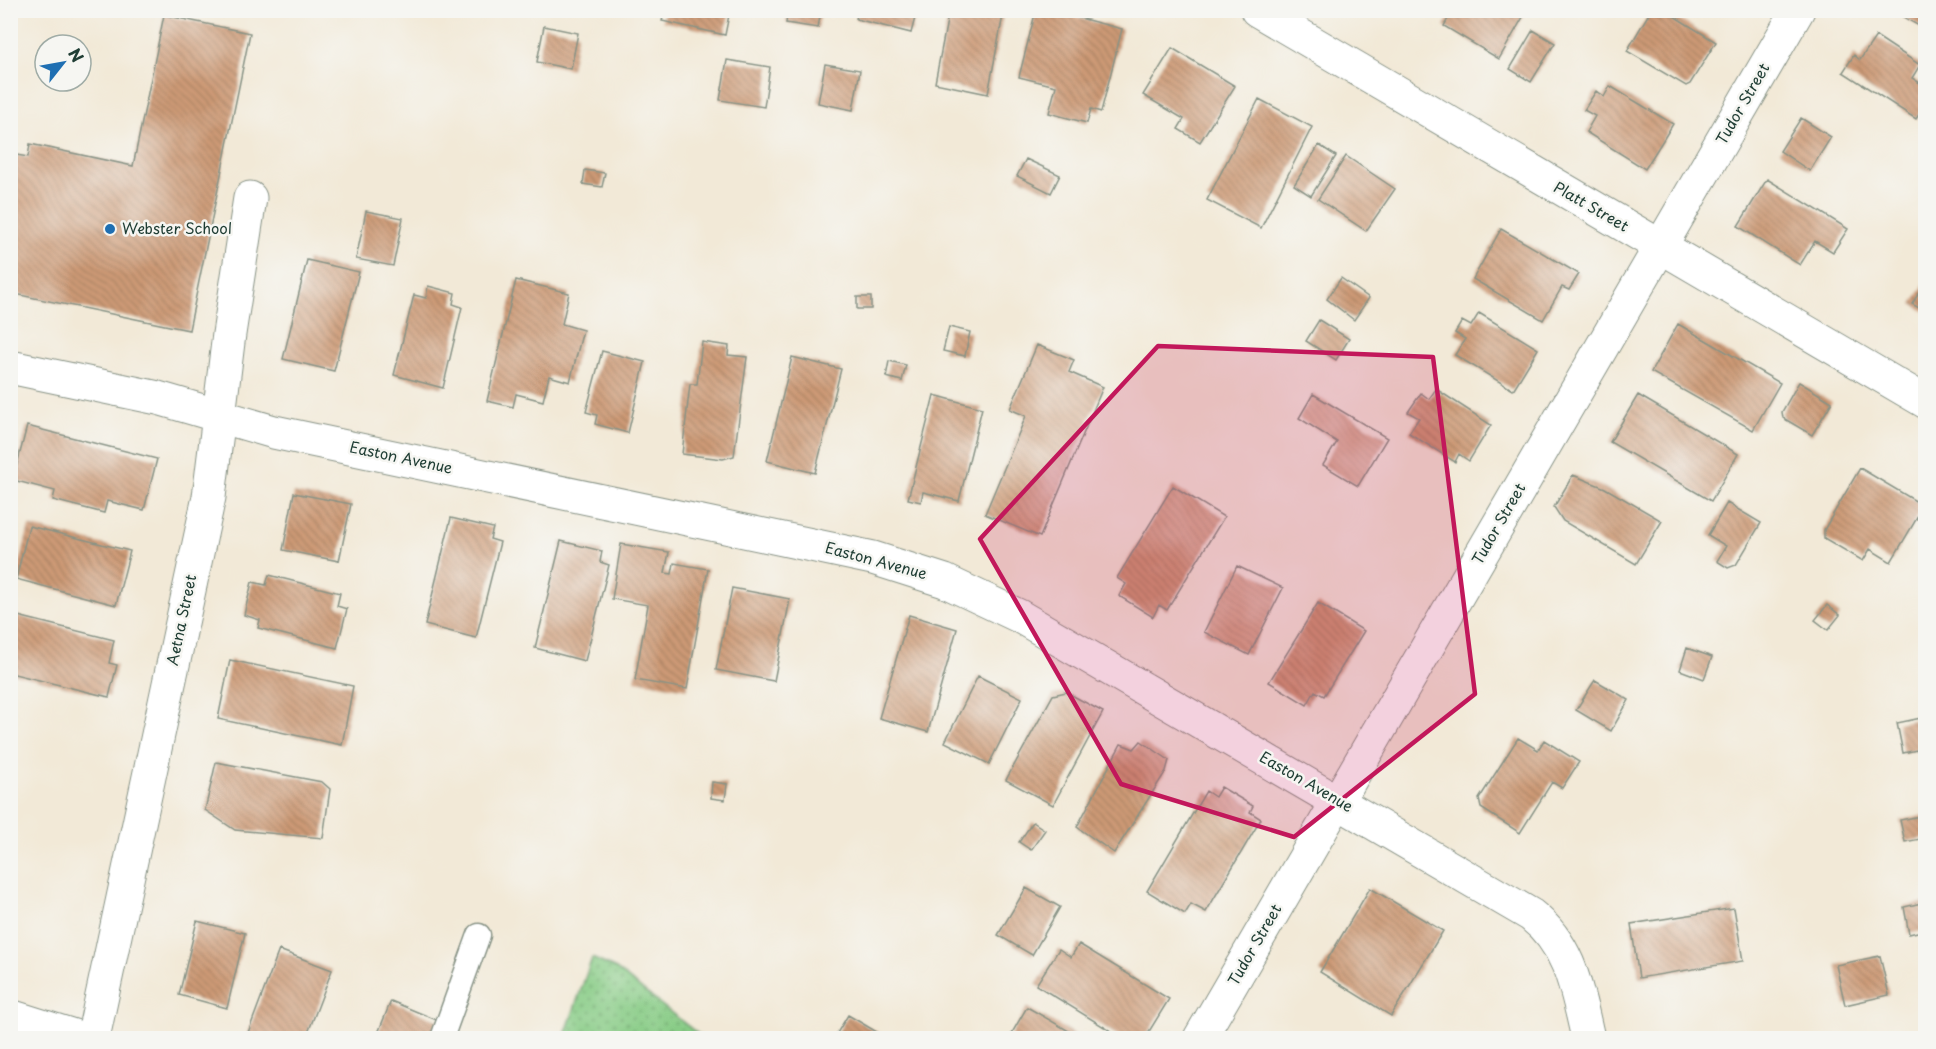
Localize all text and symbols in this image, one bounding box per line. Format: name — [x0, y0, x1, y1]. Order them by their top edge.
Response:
north arrow — [33, 33, 93, 93]
text: N — [63, 43, 90, 66]
street label: Tudor Street — [1709, 58, 1774, 148]
street label: Platt Street — [1550, 175, 1634, 237]
place label: Webster School — [122, 216, 232, 239]
marker: Webster School — [103, 222, 117, 236]
street label: Easton Avenue — [348, 434, 455, 479]
street label: Tudor Street — [1465, 478, 1530, 568]
street label: Easton Avenue — [823, 535, 930, 584]
street label: Aetna Street — [160, 572, 201, 667]
street label: Easton Avenue — [1256, 745, 1358, 817]
street label: Tudor Street — [1221, 899, 1286, 989]

